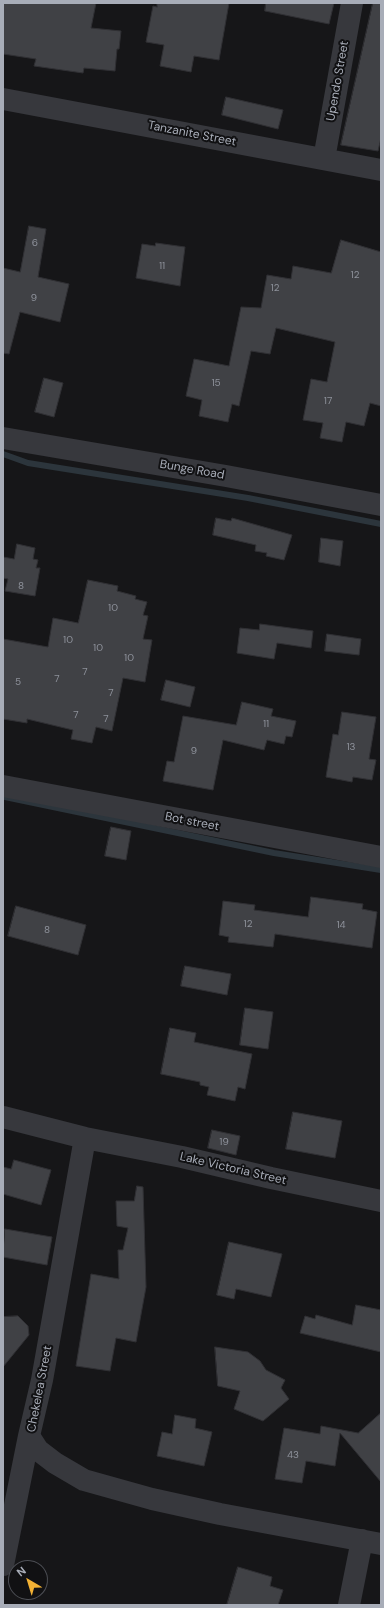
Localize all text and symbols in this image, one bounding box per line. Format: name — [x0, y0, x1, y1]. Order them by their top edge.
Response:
street label: Upendo Street — [324, 40, 352, 122]
street label: Tanzanite Street — [147, 118, 237, 150]
house number: 6 — [32, 237, 38, 249]
house number: 11 — [159, 260, 165, 272]
house number: 12 — [351, 269, 359, 281]
house number: 12 — [271, 282, 279, 294]
house number: 9 — [31, 292, 37, 304]
house number: 15 — [211, 377, 221, 389]
house number: 17 — [324, 395, 332, 407]
street label: Bunge Road — [159, 457, 225, 483]
house number: 8 — [18, 580, 24, 592]
house number: 10 — [108, 602, 118, 614]
house number: 10 — [63, 634, 73, 646]
house number: 10 — [93, 642, 103, 654]
house number: 10 — [124, 652, 134, 664]
house number: 7 — [82, 666, 88, 678]
house number: 7 — [54, 673, 60, 685]
house number: 5 — [15, 676, 21, 688]
house number: 7 — [108, 687, 114, 699]
house number: 7 — [73, 709, 79, 721]
house number: 7 — [103, 713, 109, 725]
house number: 11 — [263, 718, 269, 730]
house number: 13 — [346, 741, 356, 753]
house number: 9 — [191, 745, 197, 757]
street label: Bot street — [164, 810, 220, 834]
house number: 12 — [244, 918, 252, 930]
house number: 14 — [336, 919, 346, 931]
house number: 8 — [44, 924, 50, 936]
house number: 19 — [219, 1136, 229, 1148]
street label: Lake Victoria Street — [178, 1150, 288, 1188]
street label: Chekelea Street — [25, 1344, 55, 1434]
house number: 43 — [287, 1449, 299, 1461]
north arrow — [8, 1560, 48, 1600]
text: N — [14, 1563, 29, 1579]

